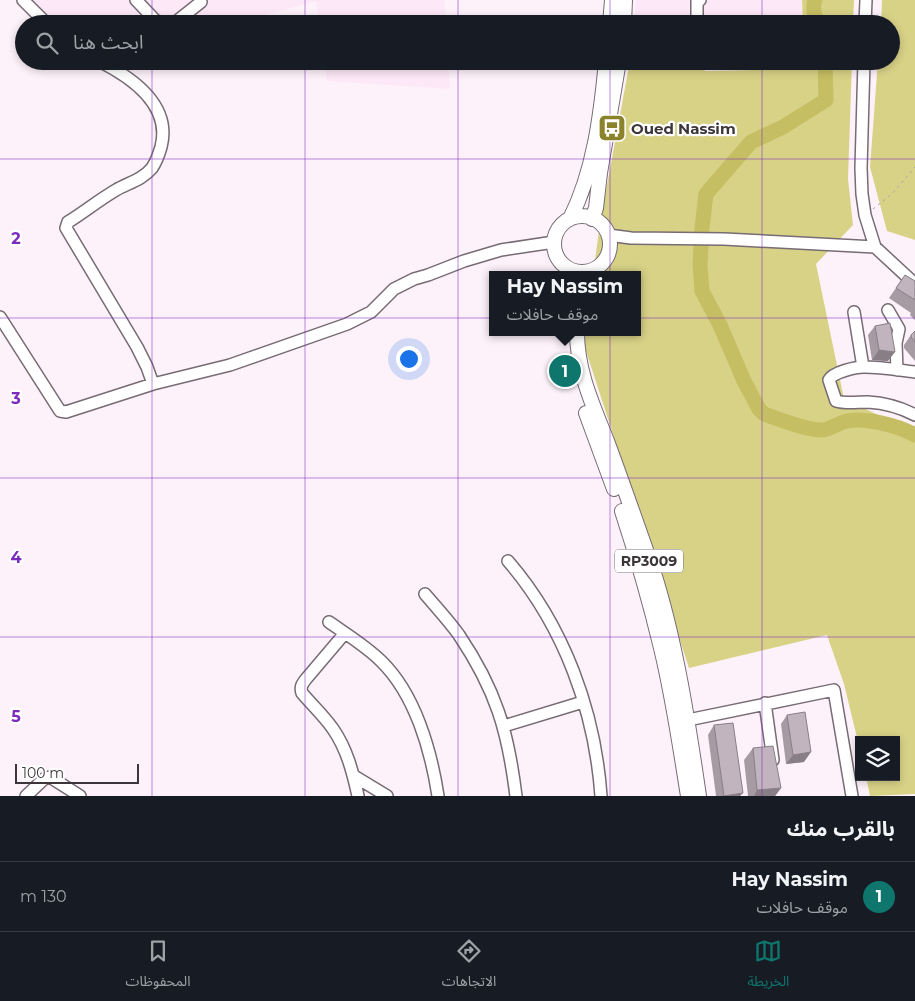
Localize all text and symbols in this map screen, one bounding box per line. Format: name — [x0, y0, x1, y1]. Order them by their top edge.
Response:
search box — [15, 15, 900, 70]
icon: search — [33, 29, 61, 57]
text: ابحث هنا — [73, 31, 143, 54]
bus stop icon: Oued Nassim — [597, 113, 627, 143]
place label: Oued Nassim — [631, 119, 736, 138]
text: 2 — [11, 229, 21, 248]
popup — [489, 271, 641, 336]
text: Hay Nassim — [507, 275, 623, 298]
text: موقف حافلات — [507, 305, 598, 324]
your location — [396, 346, 422, 372]
pin: 1 — [549, 352, 581, 390]
text: 3 — [10, 389, 21, 408]
text: 4 — [10, 548, 22, 567]
road number: RP3009 — [615, 550, 683, 572]
text: 5 — [11, 707, 21, 726]
map controls — [855, 736, 900, 781]
button: layers — [855, 736, 900, 781]
scale bar — [15, 761, 139, 784]
text: 100 m — [22, 764, 64, 782]
text: بالقرب منك — [787, 816, 895, 841]
text: Hay Nassim — [731, 868, 848, 891]
text: 130 m — [20, 887, 67, 906]
text: 1 — [876, 887, 882, 906]
text: موقف حافلات — [756, 898, 848, 917]
tab: المحفوظات — [126, 937, 191, 996]
tab: الاتجاهات — [442, 937, 496, 996]
tab: الخريطة — [747, 937, 789, 996]

